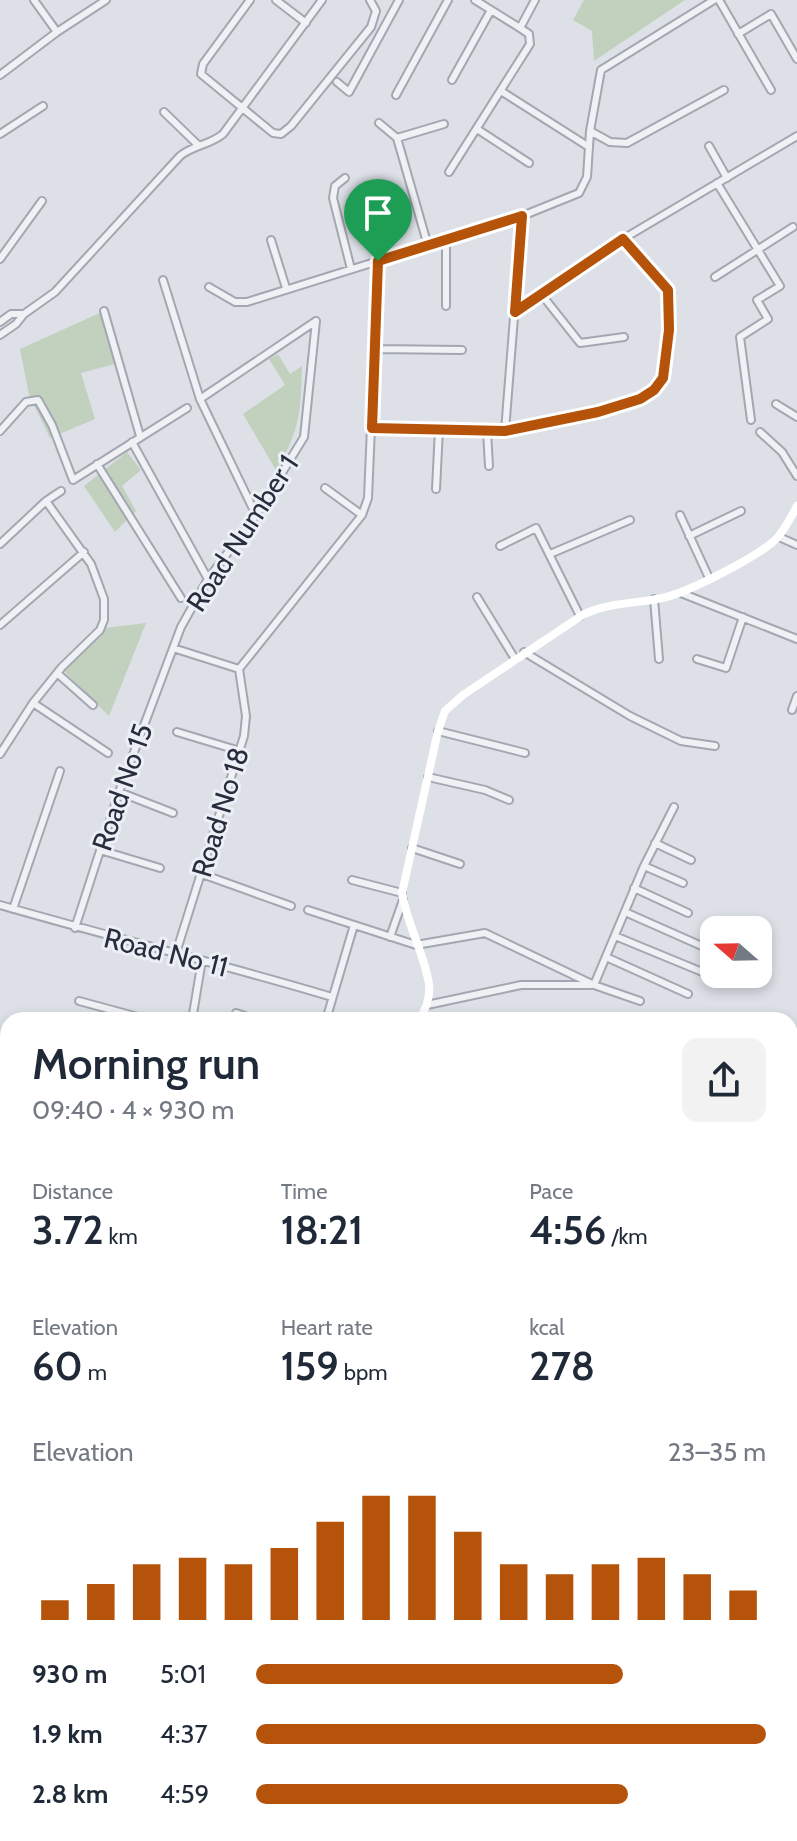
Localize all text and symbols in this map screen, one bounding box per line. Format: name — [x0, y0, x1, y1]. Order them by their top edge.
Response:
pin — [344, 179, 412, 261]
icon: arrive — [356, 191, 400, 235]
street label: Road Number 1 — [179, 448, 305, 618]
street label: Road No 15 — [84, 719, 160, 855]
street label: Road No 18 — [184, 743, 256, 881]
north arrow — [700, 916, 772, 988]
map controls — [700, 916, 772, 988]
street label: Road No 11 — [101, 920, 231, 984]
text: Morning run — [32, 1037, 260, 1090]
button: share — [682, 1038, 766, 1122]
text: 09:40 · 4 × 930 m — [32, 1094, 234, 1126]
text: Distance — [32, 1178, 113, 1205]
text: Time — [281, 1178, 327, 1205]
text: Pace — [529, 1178, 573, 1205]
text: 3.72 — [32, 1205, 104, 1254]
text: 18:21 — [281, 1205, 363, 1254]
text: 4:56 — [529, 1205, 606, 1254]
text: km — [104, 1223, 138, 1250]
text: /km — [606, 1223, 648, 1250]
text: Elevation — [32, 1314, 118, 1341]
text: Heart rate — [281, 1314, 373, 1341]
text: kcal — [529, 1314, 564, 1341]
text: 60 — [32, 1341, 83, 1390]
text: 159 — [281, 1341, 339, 1390]
text: 278 — [529, 1341, 595, 1390]
text: m — [83, 1359, 107, 1386]
text: bpm — [339, 1359, 388, 1386]
text: Elevation — [32, 1436, 134, 1468]
text: 23–35 m — [668, 1436, 766, 1468]
text: 930 m — [32, 1658, 107, 1690]
text: 5:01 — [160, 1658, 206, 1690]
text: 1.9 km — [32, 1718, 103, 1750]
text: 4:37 — [160, 1718, 208, 1750]
text: 2.8 km — [32, 1778, 108, 1810]
text: 4:59 — [160, 1778, 209, 1810]

